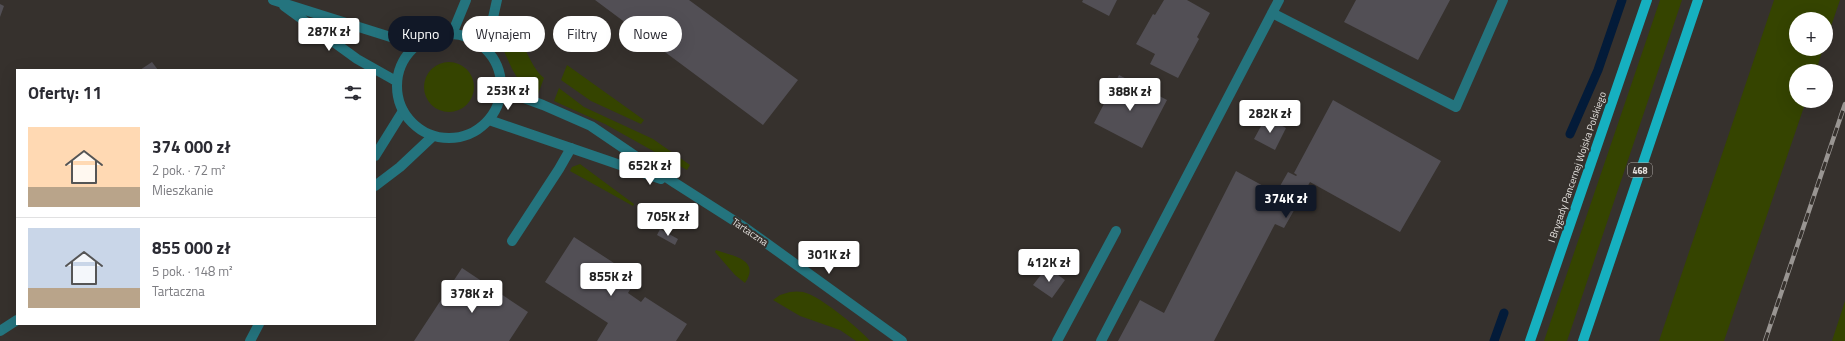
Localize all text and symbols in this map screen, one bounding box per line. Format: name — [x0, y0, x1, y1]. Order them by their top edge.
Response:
map controls — [1789, 12, 1833, 108]
button: + — [1789, 12, 1833, 56]
chip: Kupno — [388, 16, 454, 52]
chip: Wynajem — [462, 16, 545, 52]
chip: Filtry — [553, 16, 611, 52]
chip: Nowe — [619, 16, 682, 52]
pin: 287K zł — [292, 18, 366, 52]
text: 287K zł — [307, 21, 351, 41]
button: − — [1789, 64, 1833, 108]
pin: 253K zł — [471, 77, 545, 111]
pin: 388K zł — [1093, 78, 1167, 112]
text: Oferty: 11 — [28, 80, 102, 106]
text: 253K zł — [486, 80, 530, 100]
text: 388K zł — [1108, 81, 1152, 101]
icon: filters — [342, 82, 364, 104]
street label: I Brygady Pancernej Wojska Polskiego — [1544, 90, 1610, 244]
pin: 282K zł — [1233, 100, 1307, 134]
text: 282K zł — [1248, 103, 1292, 123]
text: 374 000 zł — [152, 134, 231, 160]
icon: home — [60, 143, 108, 191]
pin: 652K zł — [613, 152, 687, 186]
text: 652K zł — [628, 155, 672, 175]
text: 2 pok. · 72 m² — [152, 160, 225, 180]
road number: 468 — [1628, 163, 1652, 177]
text: Mieszkanie — [152, 180, 213, 200]
pin: 374K zł — [1249, 185, 1323, 219]
text: 374K zł — [1264, 188, 1308, 208]
pin: 705K zł — [631, 203, 705, 237]
text: 705K zł — [646, 206, 690, 226]
street label: Tartaczna — [729, 214, 771, 250]
text: 855 000 zł — [152, 235, 231, 261]
pin: 301K zł — [792, 241, 866, 275]
icon: home — [60, 244, 108, 292]
text: 301K zł — [807, 244, 851, 264]
pin: 412K zł — [1012, 249, 1086, 283]
text: 412K zł — [1027, 252, 1071, 272]
text: 5 pok. · 148 m² — [152, 261, 233, 281]
pin: 855K zł — [574, 263, 648, 297]
text: 855K zł — [589, 266, 633, 286]
pin: 378K zł — [435, 280, 509, 314]
text: Tartaczna — [152, 281, 205, 301]
text: 378K zł — [450, 283, 494, 303]

